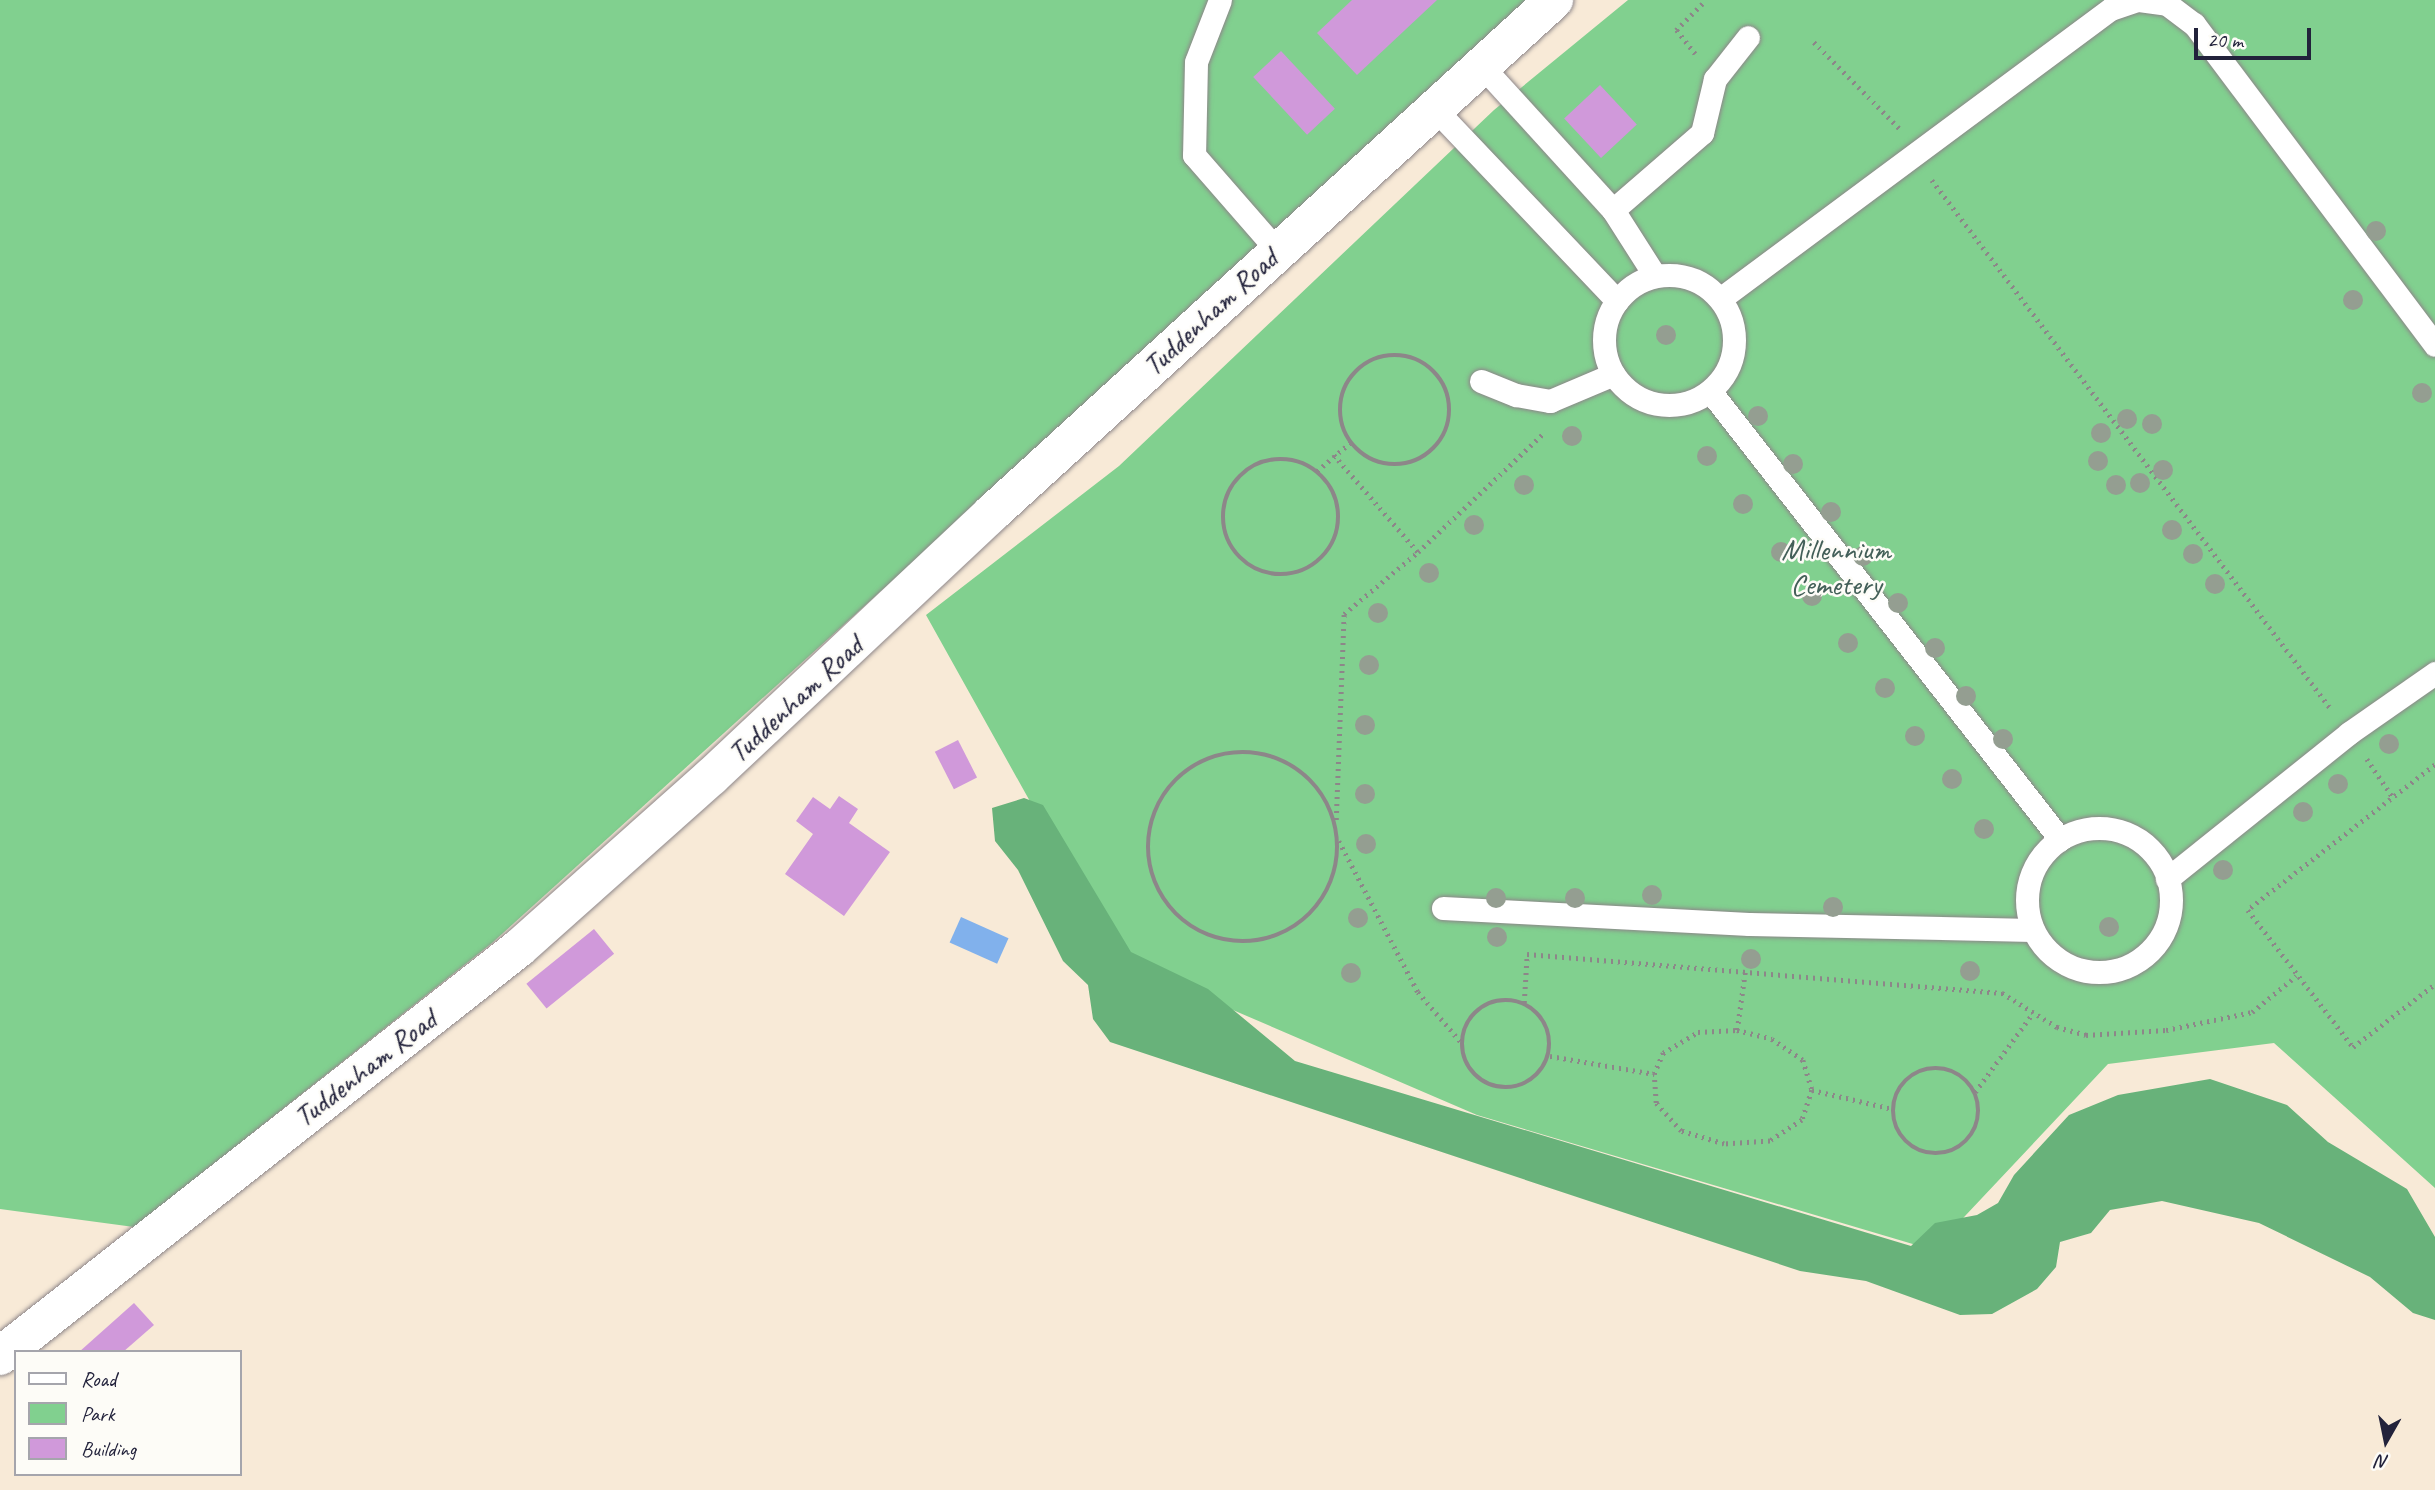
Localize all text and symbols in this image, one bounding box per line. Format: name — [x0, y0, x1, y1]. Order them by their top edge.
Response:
scale bar — [2197, 14, 2314, 58]
text: 20 m — [2207, 27, 2243, 53]
street label: Tuddenham Road — [1135, 241, 1285, 383]
park label: Millennium Cemetery — [1781, 531, 1891, 602]
street label: Tuddenham Road — [720, 628, 870, 770]
street label: Tuddenham Road — [287, 1001, 443, 1135]
legend — [14, 1350, 242, 1476]
text: Road — [81, 1366, 116, 1392]
text: Park — [81, 1401, 114, 1427]
north arrow — [2351, 1406, 2421, 1476]
text: Building — [81, 1436, 136, 1462]
text: N — [2375, 1449, 2390, 1475]

